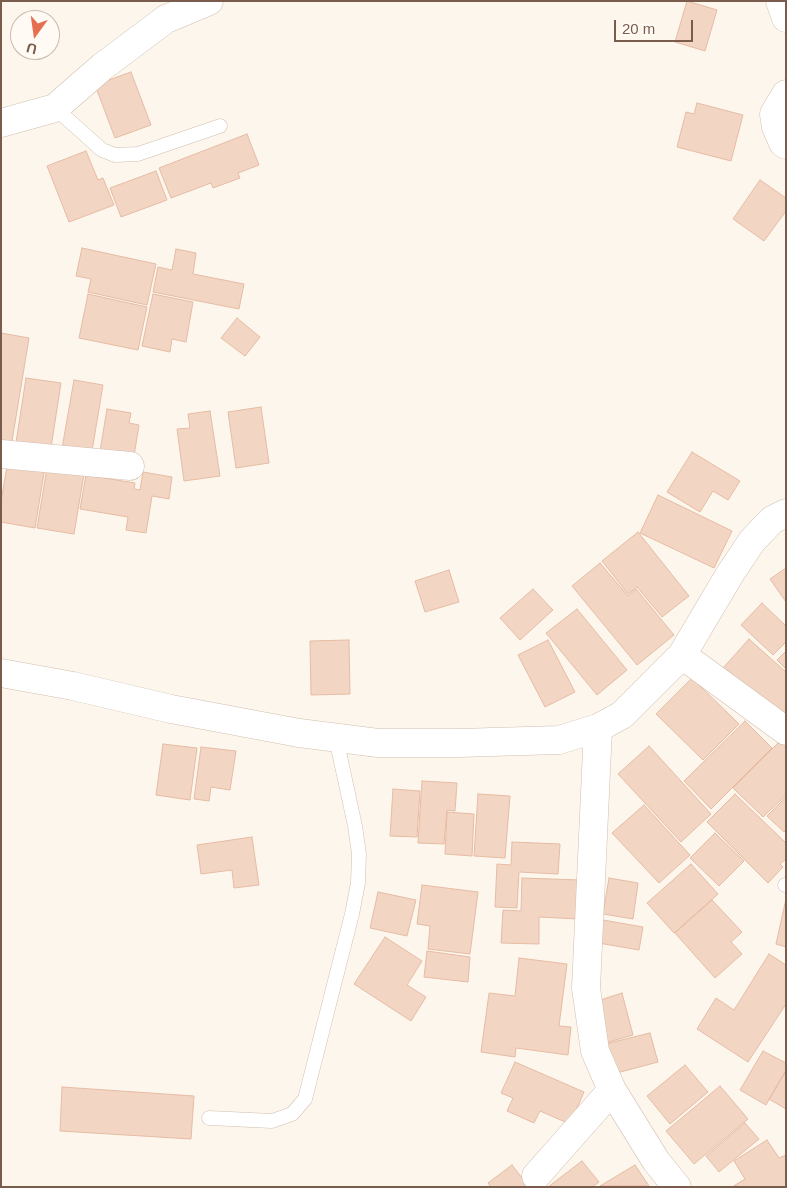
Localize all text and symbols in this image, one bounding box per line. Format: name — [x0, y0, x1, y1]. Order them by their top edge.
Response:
north arrow — [10, 10, 60, 60]
scale bar — [617, 10, 696, 42]
text: 20 m — [622, 20, 655, 37]
text: U — [25, 40, 38, 58]

